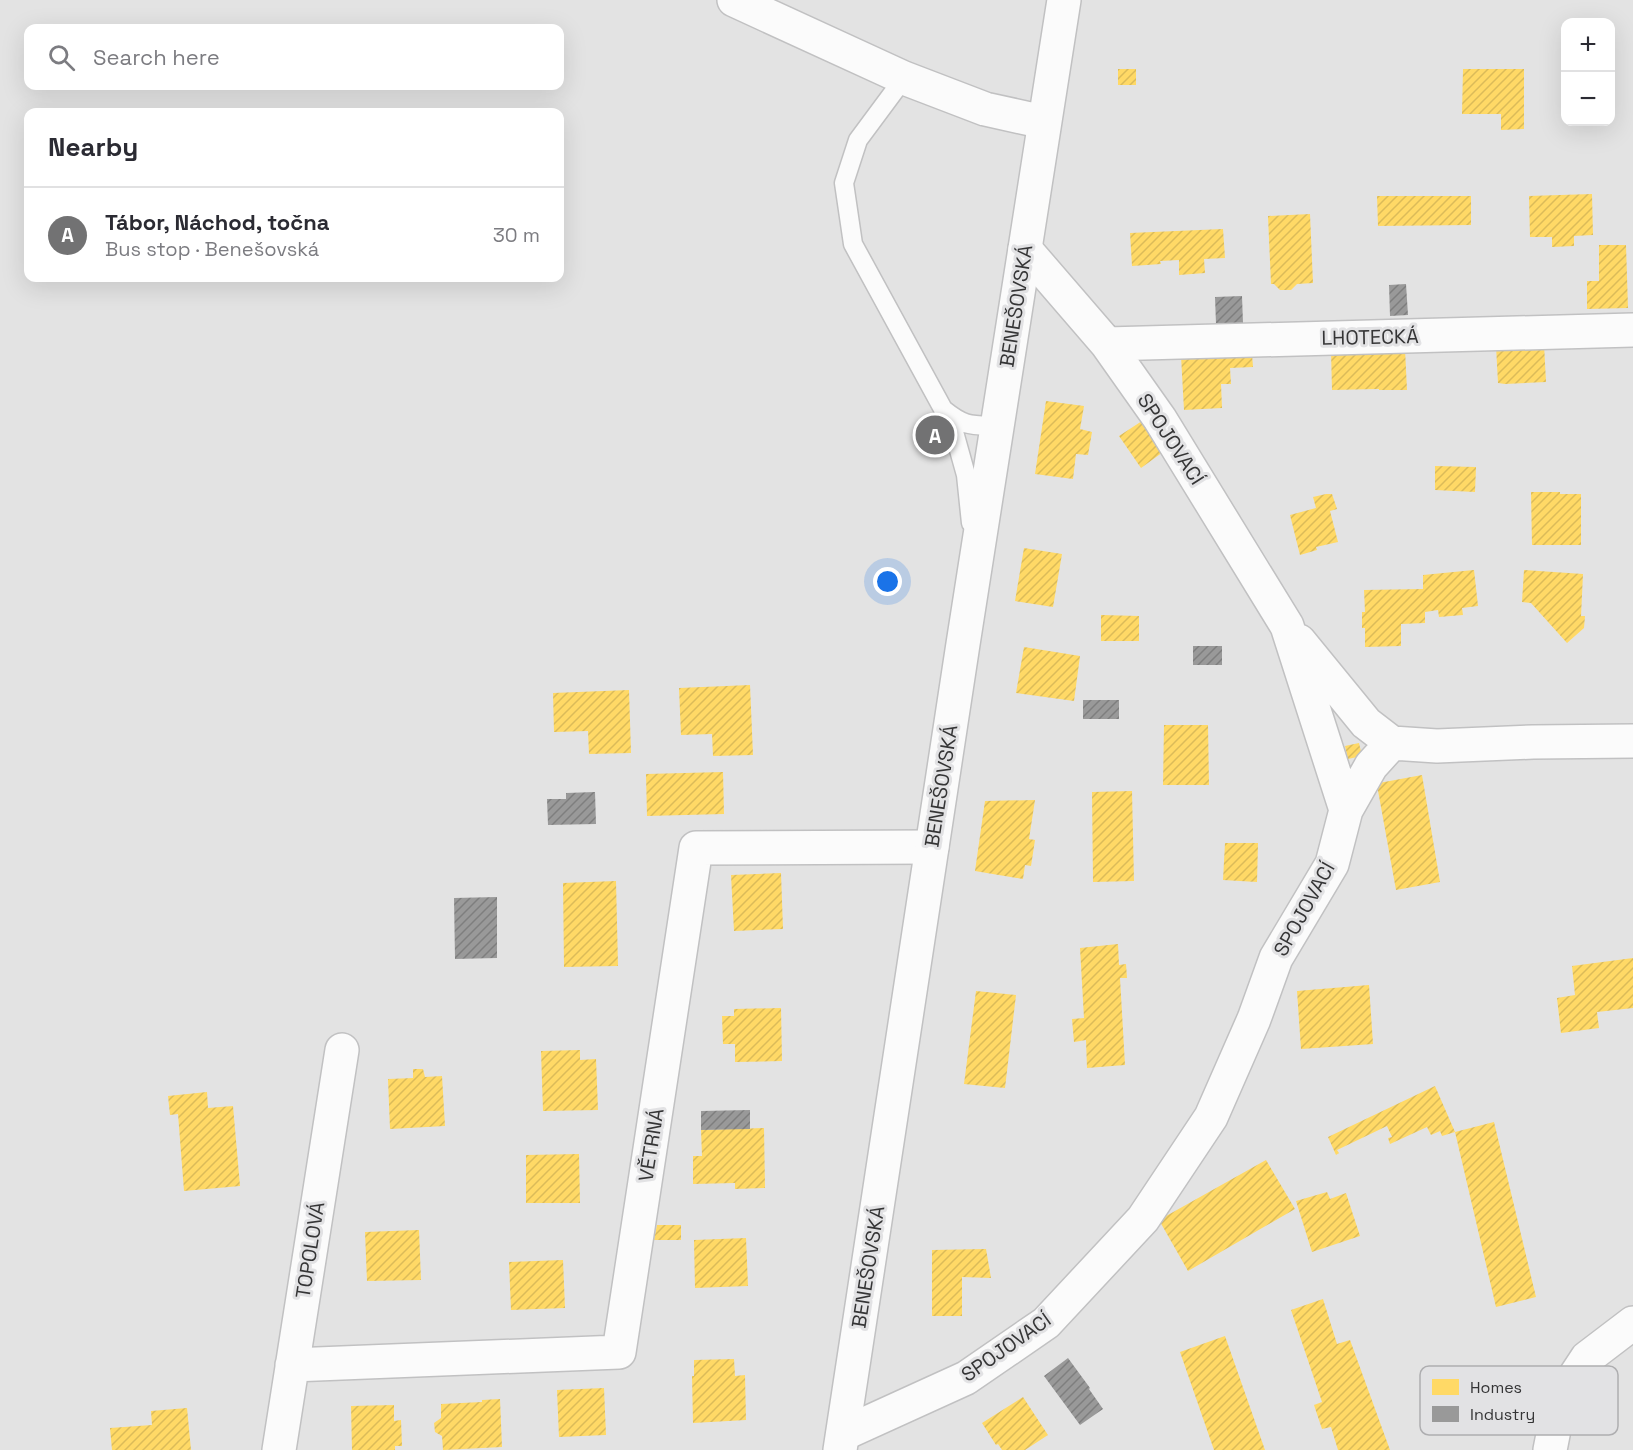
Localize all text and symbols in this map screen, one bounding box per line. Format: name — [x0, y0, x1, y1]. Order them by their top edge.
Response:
map controls — [1561, 18, 1615, 126]
button: + — [1561, 18, 1615, 72]
search box — [24, 24, 564, 90]
icon: search — [45, 41, 78, 74]
text: Search here — [93, 43, 220, 71]
button: − — [1561, 72, 1615, 126]
text: Nearby — [48, 130, 138, 164]
text: Tábor, Náchod, točna — [105, 208, 329, 236]
text: A — [61, 222, 74, 248]
text: 30 m — [493, 222, 540, 248]
text: Bus stop · Benešovská — [105, 236, 319, 262]
street label: BENEŠOVSKÁ — [993, 243, 1039, 369]
street label: LHOTECKÁ — [1321, 323, 1419, 351]
street label: SPOJOVACÍ — [1132, 388, 1210, 490]
pin: A — [916, 412, 954, 458]
your location — [873, 567, 902, 596]
street label: BENEŠOVSKÁ — [918, 723, 964, 849]
street label: SPOJOVACÍ — [1267, 857, 1341, 961]
street label: VĚTRNÁ — [632, 1106, 670, 1184]
street label: TOPOLOVÁ — [290, 1199, 331, 1300]
street label: BENEŠOVSKÁ — [845, 1204, 891, 1330]
street label: SPOJOVACÍ — [956, 1307, 1056, 1387]
legend — [1420, 1366, 1618, 1435]
text: Homes — [1470, 1377, 1522, 1398]
text: Industry — [1470, 1404, 1535, 1425]

